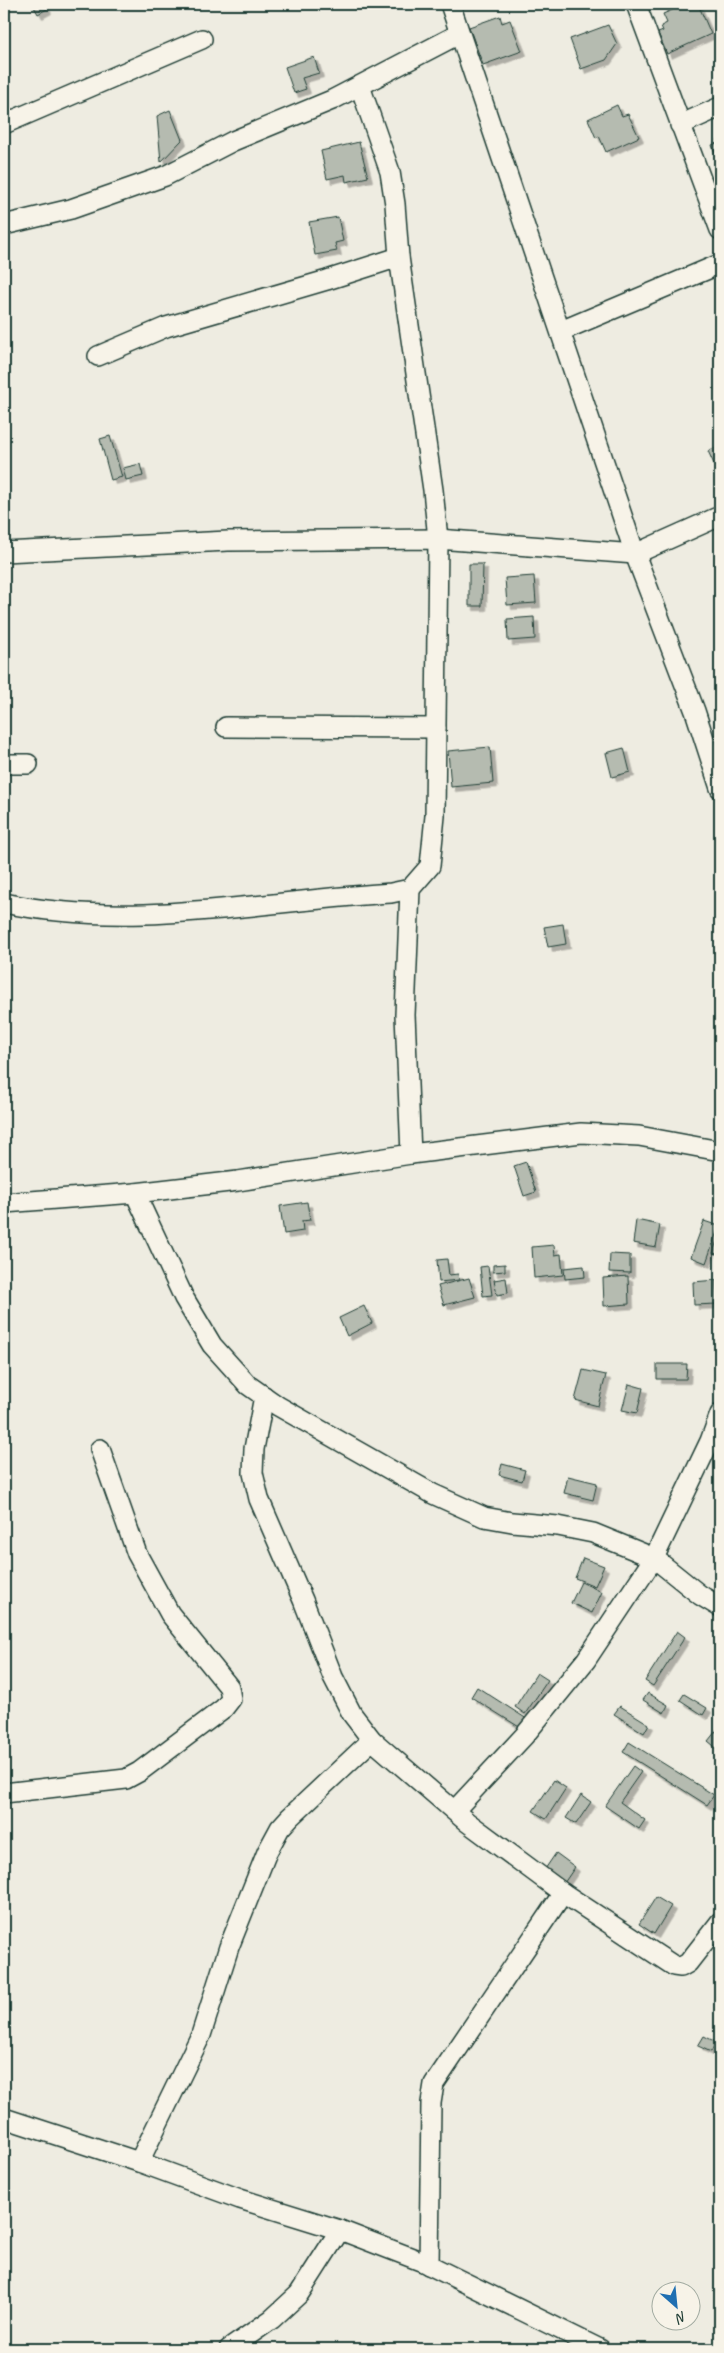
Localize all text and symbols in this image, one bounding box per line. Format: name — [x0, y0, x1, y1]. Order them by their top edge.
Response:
north arrow — [652, 2280, 702, 2330]
text: N — [672, 2308, 689, 2328]

